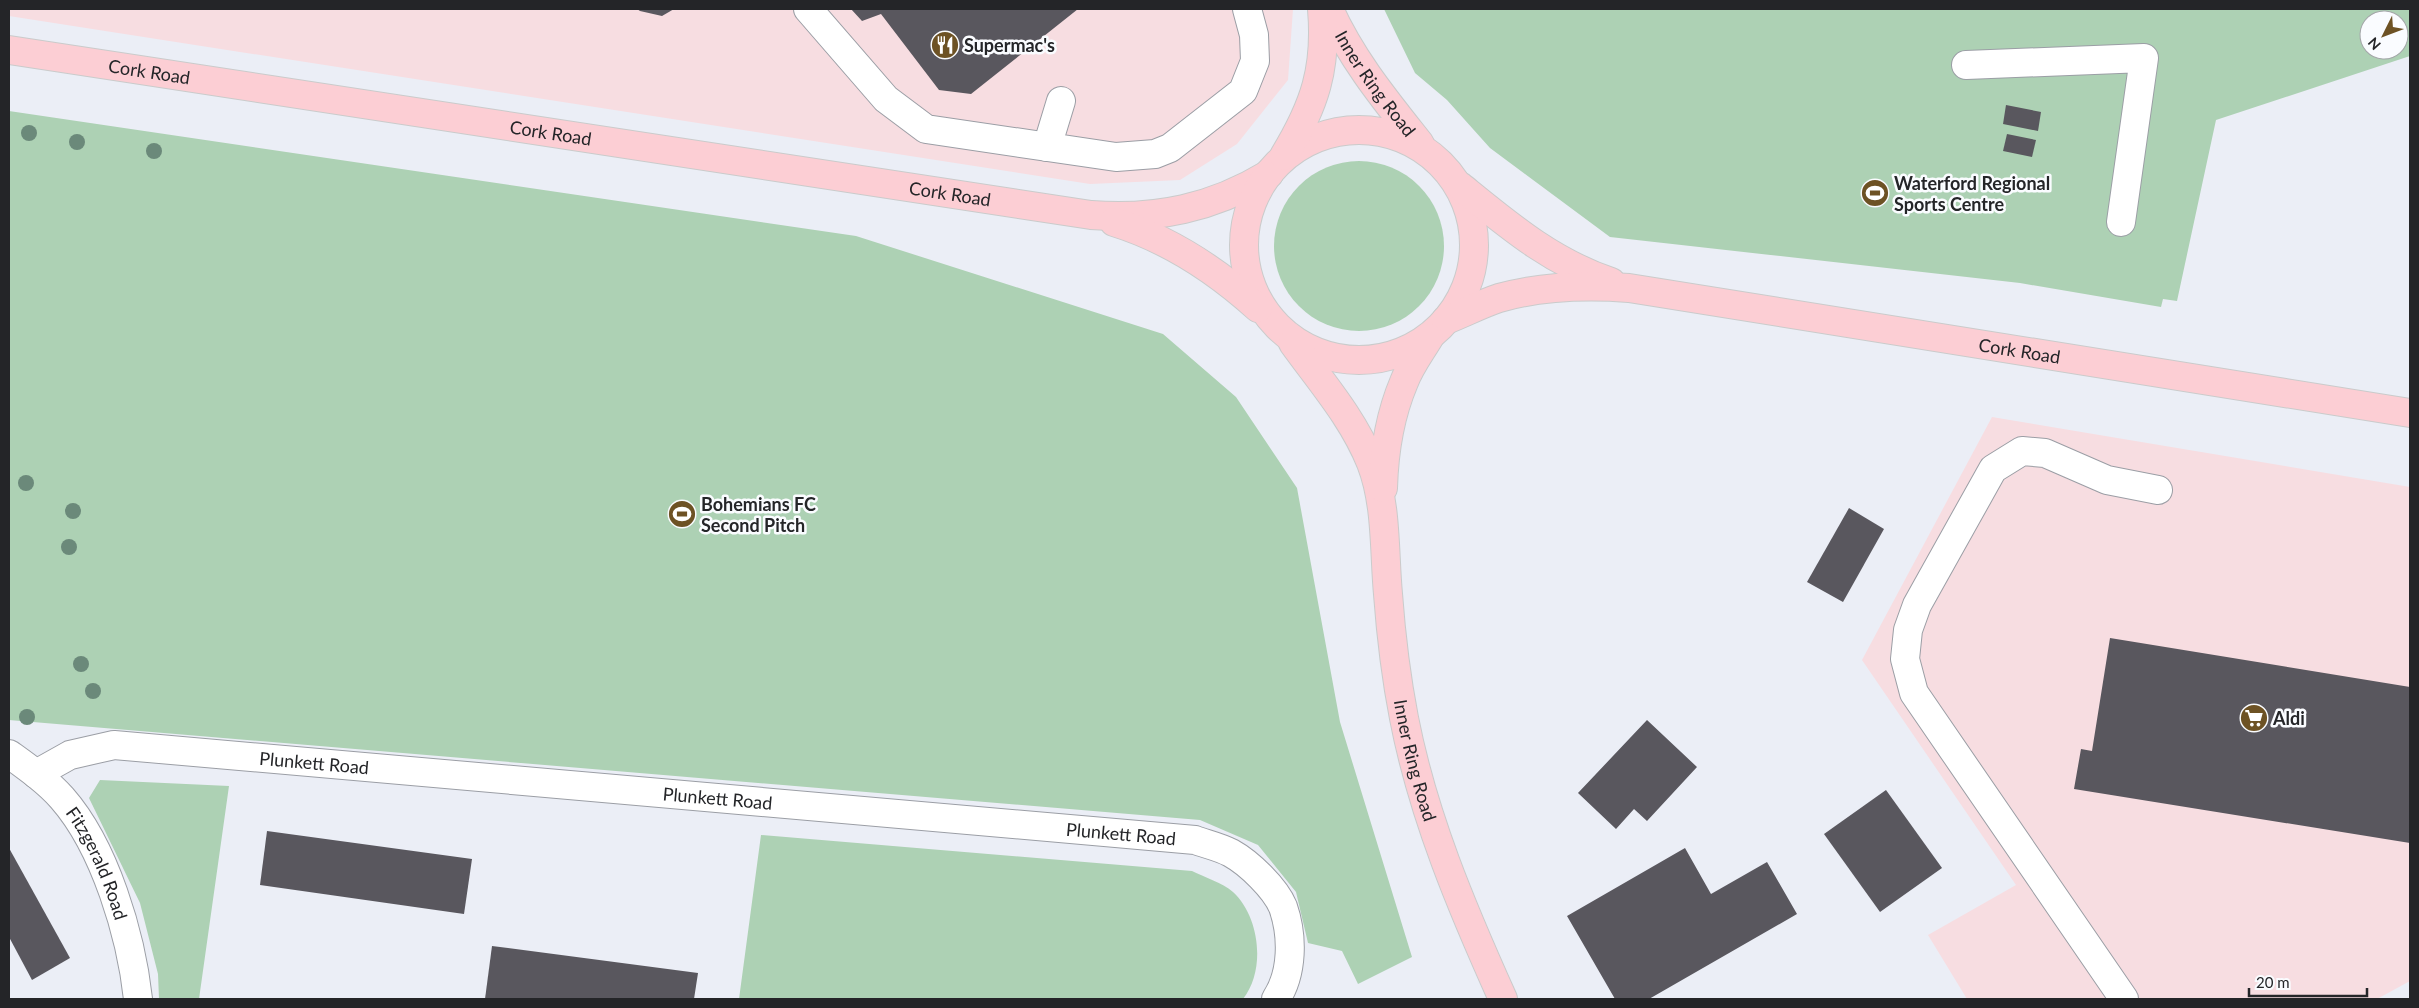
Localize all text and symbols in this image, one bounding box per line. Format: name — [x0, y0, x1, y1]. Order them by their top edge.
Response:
north arrow — [2359, 10, 2409, 60]
street label: Inner Ring Road — [1331, 27, 1421, 141]
restaurant icon: Supermac's — [930, 30, 960, 60]
place label: Supermac's — [964, 34, 1055, 56]
text: N — [2364, 34, 2384, 54]
street label: Cork Road — [107, 54, 192, 88]
street label: Cork Road — [508, 116, 593, 150]
place label: Waterford Regional Sports Centre — [1894, 172, 2050, 215]
street label: Cork Road — [908, 176, 992, 211]
sports icon: Waterford Regional Sports Centre — [1860, 178, 1890, 208]
street label: Cork Road — [1977, 333, 2062, 368]
place label: Bohemians FC Second Pitch — [701, 493, 816, 536]
sports icon: Bohemians FC Second Pitch — [667, 499, 697, 529]
street label: Inner Ring Road — [1390, 698, 1442, 824]
supermarket icon: Aldi — [2239, 703, 2269, 733]
place label: Aldi — [2272, 707, 2305, 729]
street label: Plunkett Road — [258, 747, 370, 778]
street label: Plunkett Road — [662, 782, 773, 814]
street label: Fitzgerald Road — [62, 802, 132, 922]
street label: Plunkett Road — [1065, 818, 1177, 849]
scale bar — [2249, 966, 2366, 998]
text: 20 m — [2256, 973, 2290, 991]

